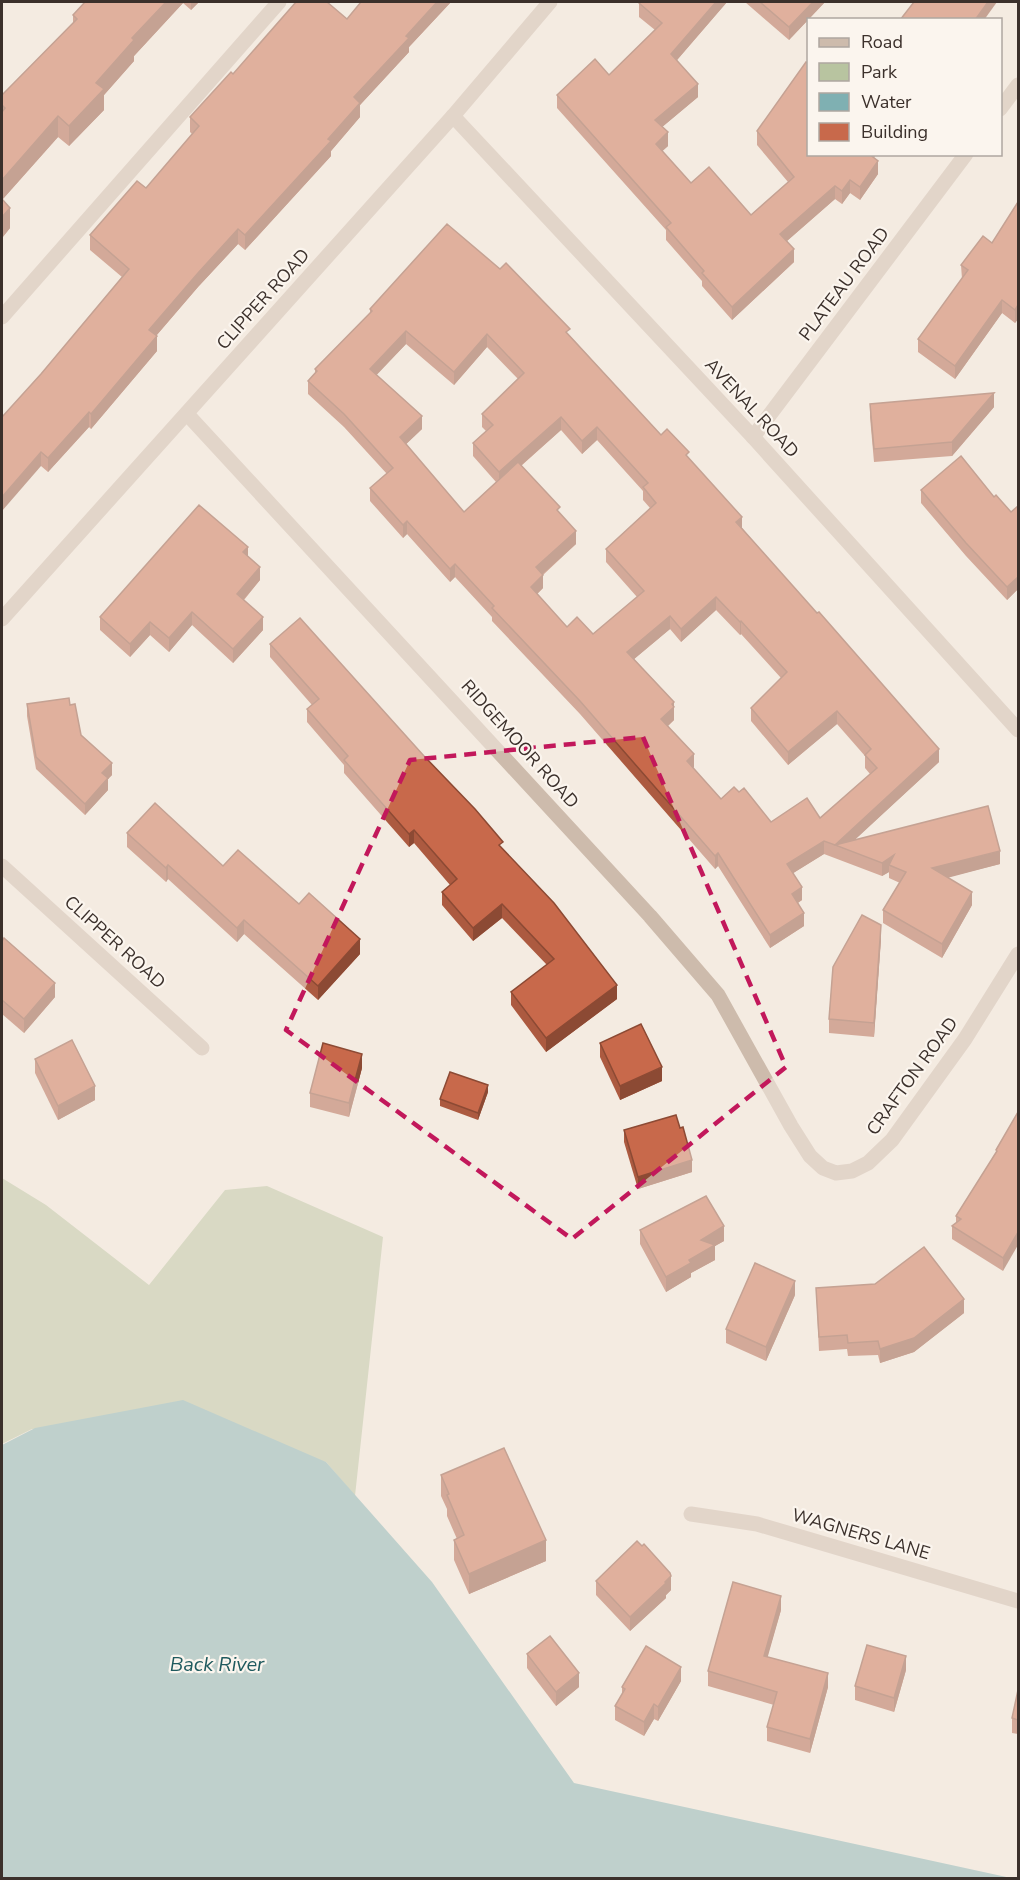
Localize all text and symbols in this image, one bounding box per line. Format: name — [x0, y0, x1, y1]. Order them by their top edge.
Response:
legend — [807, 18, 1002, 156]
text: Road — [861, 30, 903, 54]
text: Park — [861, 60, 898, 84]
text: Water — [861, 90, 912, 114]
text: Building — [861, 120, 928, 144]
street label: PLATEAU ROAD — [793, 222, 895, 346]
street label: CLIPPER ROAD — [211, 243, 315, 355]
street label: AVENAL ROAD — [700, 353, 804, 463]
street label: RIDGEMOOR ROAD — [456, 675, 584, 813]
street label: CLIPPER ROAD — [59, 890, 171, 994]
street label: CRAFTON ROAD — [861, 1012, 963, 1140]
street label: WAGNERS LANE — [789, 1503, 933, 1565]
water label: Back River — [170, 1651, 265, 1678]

